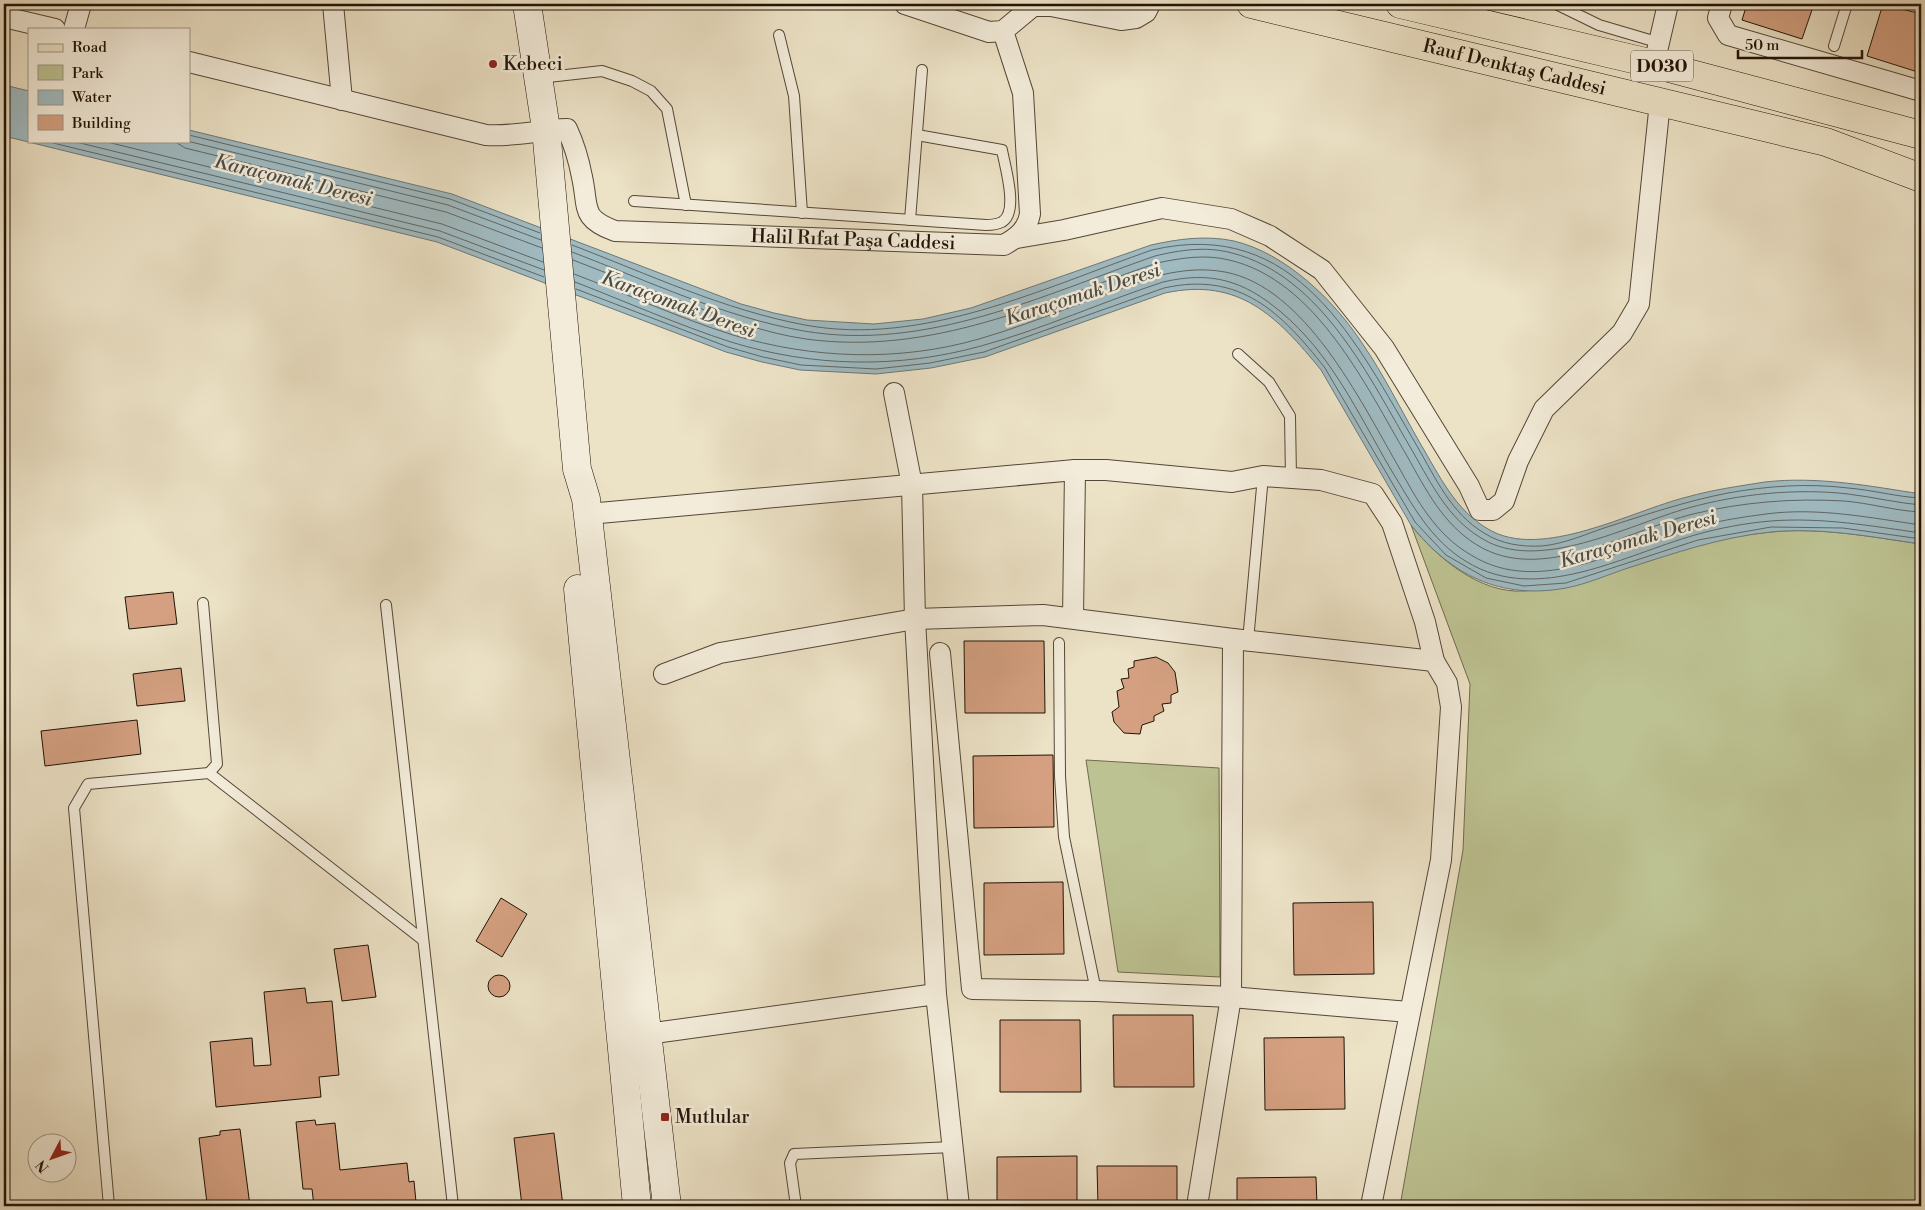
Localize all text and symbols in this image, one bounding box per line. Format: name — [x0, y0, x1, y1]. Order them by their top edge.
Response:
legend — [28, 28, 190, 142]
scale bar — [1738, 28, 1861, 60]
street label: Rauf Denktaş Caddesi — [1420, 34, 1609, 101]
text: 50 m — [1745, 36, 1779, 55]
text: Road — [72, 38, 107, 57]
road number: D030 — [1631, 50, 1693, 82]
place label: Kebeci — [503, 52, 563, 76]
marker: Kebeci — [487, 58, 499, 70]
text: Park — [72, 64, 104, 83]
text: Water — [71, 88, 112, 107]
text: Building — [71, 114, 131, 133]
water label: Karaçomak Deresi — [211, 149, 375, 213]
street label: Halil Rıfat Paşa Caddesi — [750, 224, 956, 255]
water label: Karaçomak Deresi — [1002, 258, 1165, 332]
water label: Karaçomak Deresi — [598, 266, 759, 345]
water label: Karaçomak Deresi — [1557, 505, 1720, 574]
place label: Mutlular — [675, 1105, 749, 1129]
marker: Mutlular — [659, 1111, 671, 1123]
north arrow — [28, 1132, 78, 1182]
text: N — [33, 1156, 53, 1176]

